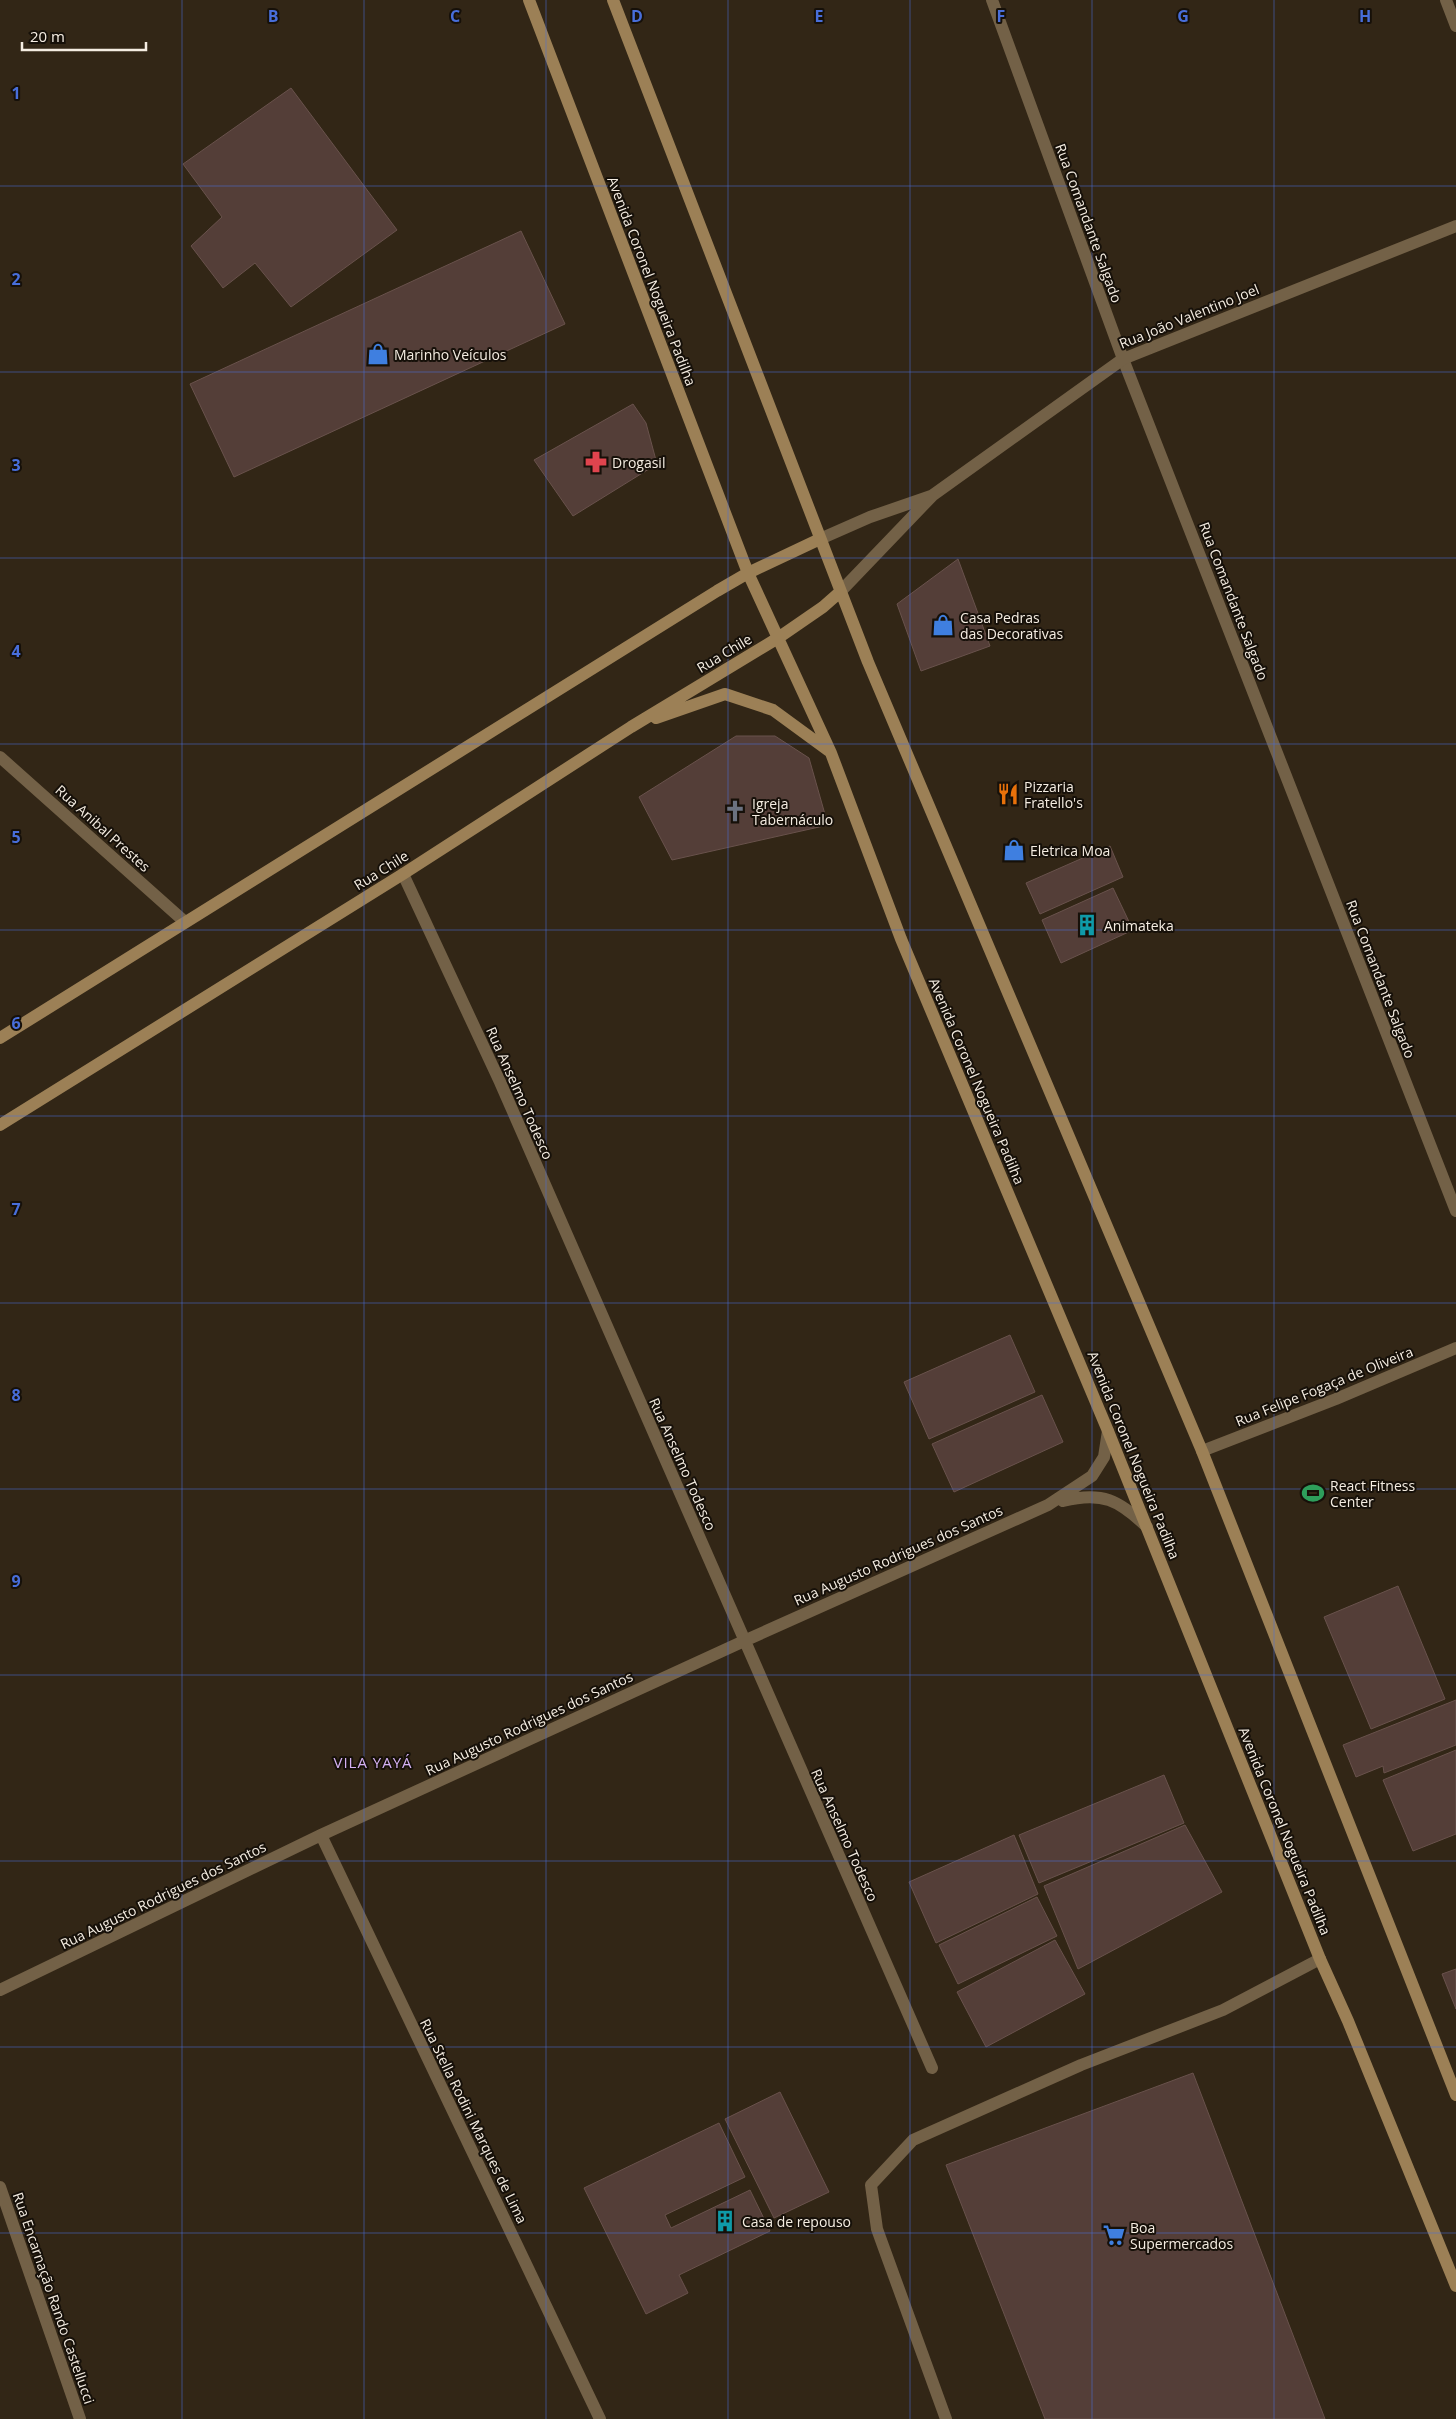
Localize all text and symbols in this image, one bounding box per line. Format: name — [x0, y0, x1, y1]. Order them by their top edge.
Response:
text: B — [268, 5, 278, 27]
text: C — [450, 5, 460, 27]
text: D — [631, 5, 643, 27]
text: E — [815, 5, 824, 27]
text: F — [997, 5, 1005, 27]
text: G — [1177, 5, 1189, 27]
text: H — [1359, 5, 1371, 27]
scale bar — [22, 20, 146, 52]
text: 20 m — [30, 26, 65, 46]
text: 1 — [11, 82, 21, 104]
street label: Rua Comandante Salgado — [1051, 141, 1127, 305]
street label: Avenida Coronel Nogueira Padilha — [603, 174, 701, 388]
text: 2 — [11, 268, 21, 290]
street label: Rua João Valentino Joel — [1116, 279, 1262, 353]
shop icon: Marinho Veículos — [365, 341, 391, 367]
place label: Marinho Veículos — [394, 345, 507, 364]
pharmacy icon: Drogasil — [583, 449, 609, 475]
place label: Drogasil — [612, 453, 665, 472]
text: 3 — [11, 454, 21, 476]
street label: Rua Comandante Salgado — [1195, 519, 1273, 683]
place label: Casa Pedras das Decorativas — [960, 608, 1064, 643]
shop icon: Casa Pedras das Decorativas — [930, 612, 956, 638]
street label: Rua Chile — [693, 629, 755, 677]
text: 4 — [11, 640, 21, 662]
place label: Pizzaria Fratello's — [1024, 777, 1083, 812]
street label: Rua Anibal Prestes — [52, 780, 155, 876]
restaurant icon: Pizzaria Fratello's — [995, 781, 1021, 807]
place label: Igreja Tabernáculo — [752, 794, 833, 829]
church icon: Igreja Tabernáculo — [722, 798, 748, 824]
text: 5 — [11, 826, 21, 848]
shop icon: Eletrica Moa — [1001, 837, 1027, 863]
place label: Eletrica Moa — [1030, 841, 1110, 860]
street label: Rua Chile — [350, 846, 412, 894]
street label: Rua Comandante Salgado — [1342, 897, 1420, 1061]
building icon: Animateka — [1074, 912, 1100, 938]
place label: Animateka — [1104, 916, 1174, 935]
street label: Avenida Coronel Nogueira Padilha — [925, 975, 1029, 1187]
text: 6 — [11, 1012, 21, 1034]
street label: Rua Anselmo Todesco — [482, 1024, 558, 1162]
text: 7 — [11, 1198, 21, 1220]
street label: Rua Felipe Fogaça de Oliveira — [1232, 1342, 1416, 1430]
street label: Avenida Coronel Nogueira Padilha — [1083, 1348, 1185, 1562]
text: 8 — [11, 1384, 21, 1406]
street label: Rua Anselmo Todesco — [645, 1395, 721, 1533]
place label: React Fitness Center — [1330, 1476, 1415, 1511]
sports icon: React Fitness Center — [1300, 1480, 1326, 1506]
street label: Rua Augusto Rodrigues dos Santos — [791, 1500, 1006, 1610]
text: 9 — [11, 1570, 21, 1592]
street label: Rua Augusto Rodrigues dos Santos — [422, 1666, 636, 1780]
street label: Avenida Coronel Nogueira Padilha — [1234, 1724, 1336, 1938]
district label: VILA YAYÁ — [333, 1752, 413, 1772]
street label: Rua Anselmo Todesco — [807, 1766, 883, 1904]
street label: Rua Augusto Rodrigues dos Santos — [57, 1837, 269, 1953]
street label: Rua Stella Rodini Marques de Lima — [416, 2015, 532, 2227]
street label: Rua Encarnação Rando Castellucci — [9, 2190, 99, 2406]
building icon: Casa de repouso — [712, 2208, 738, 2234]
place label: Casa de repouso — [742, 2212, 851, 2231]
place label: Boa Supermercados — [1130, 2218, 1233, 2253]
supermarket icon: Boa Supermercados — [1101, 2222, 1127, 2248]

